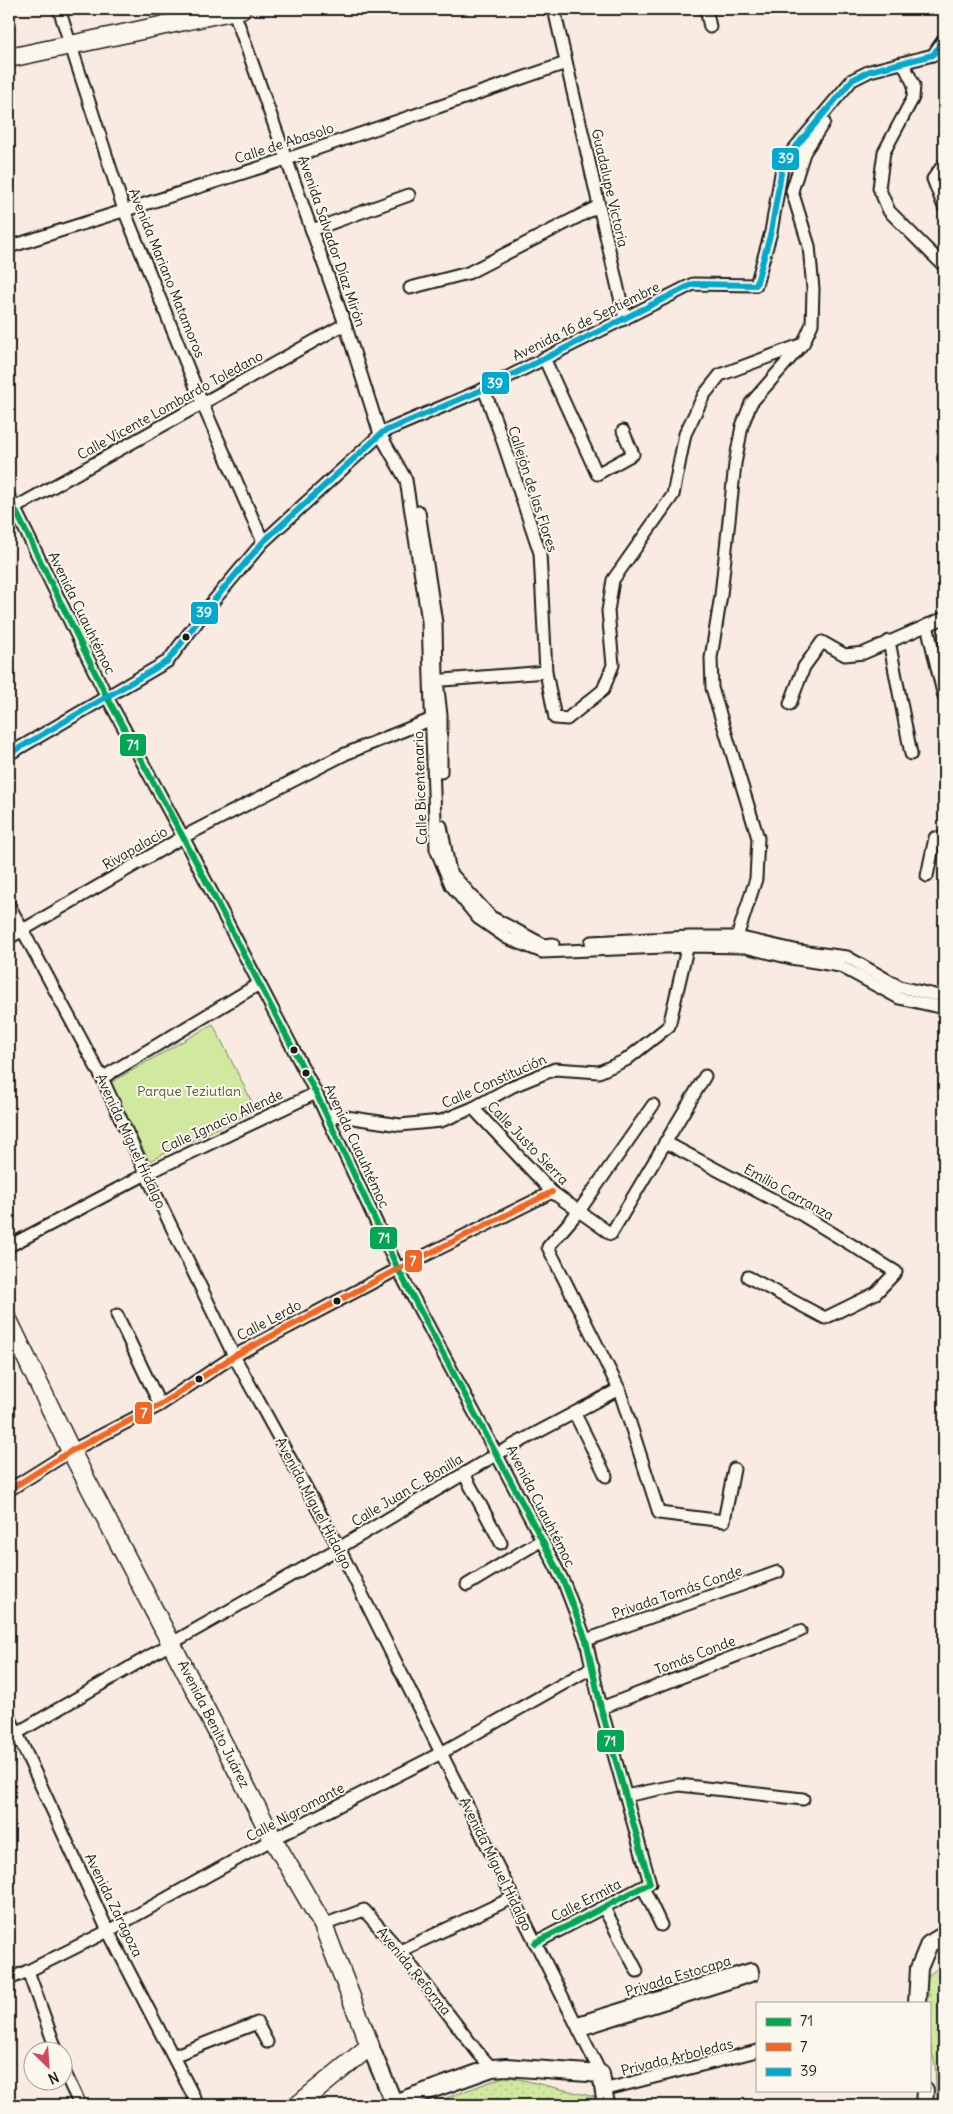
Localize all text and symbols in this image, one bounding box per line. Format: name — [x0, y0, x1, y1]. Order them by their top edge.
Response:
street label: Calle de Abasolo — [232, 118, 336, 168]
street label: Guadalupe Victoria — [588, 127, 632, 249]
line badge: 39 — [771, 147, 800, 171]
text: 39 — [778, 149, 794, 167]
street label: Avenida Salvador Díaz Mirón — [294, 153, 370, 329]
street label: Avenida Mariano Matamoros — [125, 186, 209, 360]
street label: Avenida 16 de Septiembre — [509, 278, 663, 364]
street label: Calle Vicente Lombardo Toledano — [74, 346, 266, 464]
line badge: 39 — [481, 371, 510, 395]
text: 39 — [487, 374, 503, 392]
street label: Callejón de las Flores — [504, 424, 562, 554]
street label: Avenida Cuauhtémoc — [44, 549, 120, 677]
line badge: 39 — [190, 601, 219, 625]
text: 39 — [196, 603, 212, 621]
unlabelled marker — [181, 632, 191, 642]
street label: Calle Bicentenario — [409, 731, 431, 845]
line badge: 71 — [119, 733, 147, 757]
text: 71 — [127, 736, 139, 754]
street label: Rivapalacio — [99, 822, 171, 874]
unlabelled marker — [289, 1045, 299, 1055]
street label: Calle Constitución — [439, 1050, 549, 1112]
unlabelled marker — [301, 1068, 311, 1078]
street label: Avenida Miguel Hidalgo — [92, 1071, 170, 1211]
street label: Avenida Cuauhtémoc — [320, 1081, 394, 1211]
park label: Parque Teziutlan — [137, 1082, 241, 1100]
street label: Calle Ignacio Allende — [158, 1085, 286, 1157]
street label: Calle Justo Sierra — [483, 1097, 573, 1189]
street label: Emilio Carranza — [741, 1160, 837, 1224]
line badge: 71 — [369, 1226, 398, 1250]
text: 71 — [378, 1229, 390, 1247]
line badge: 7 — [404, 1249, 423, 1273]
text: 7 — [410, 1252, 417, 1270]
street label: Calle Lerdo — [234, 1295, 305, 1345]
unlabelled marker — [332, 1296, 342, 1306]
unlabelled marker — [194, 1374, 204, 1384]
line badge: 7 — [134, 1401, 153, 1425]
text: 7 — [141, 1404, 148, 1422]
street label: Avenida Miguel Hidalgo — [272, 1434, 356, 1572]
street label: Avenida Cuauhtémoc — [502, 1442, 580, 1570]
street label: Calle Juan C. Bonilla — [348, 1450, 466, 1530]
street label: Privada Tomás Conde — [610, 1561, 744, 1623]
street label: Tomás Conde — [652, 1631, 738, 1679]
street label: Avenida Benito Juárez — [174, 1657, 254, 1791]
line badge: 71 — [596, 1729, 625, 1753]
text: 71 — [604, 1732, 616, 1750]
street label: Calle Nigromante — [243, 1779, 347, 1845]
street label: Avenida Miguel Hidalgo — [456, 1794, 536, 1934]
street label: Avenida Zaragoza — [81, 1850, 147, 1960]
street label: Calle Ermita — [548, 1875, 624, 1925]
street label: Avenida Reforma — [373, 1923, 455, 2019]
street label: Privada Estocapa — [623, 1951, 733, 2001]
legend — [756, 2002, 930, 2092]
text: 71 — [800, 2011, 813, 2030]
street label: Privada Arboledas — [619, 2034, 735, 2080]
text: 7 — [800, 2037, 807, 2056]
north arrow — [22, 2042, 72, 2092]
text: 39 — [800, 2061, 817, 2080]
text: N — [45, 2068, 62, 2088]

